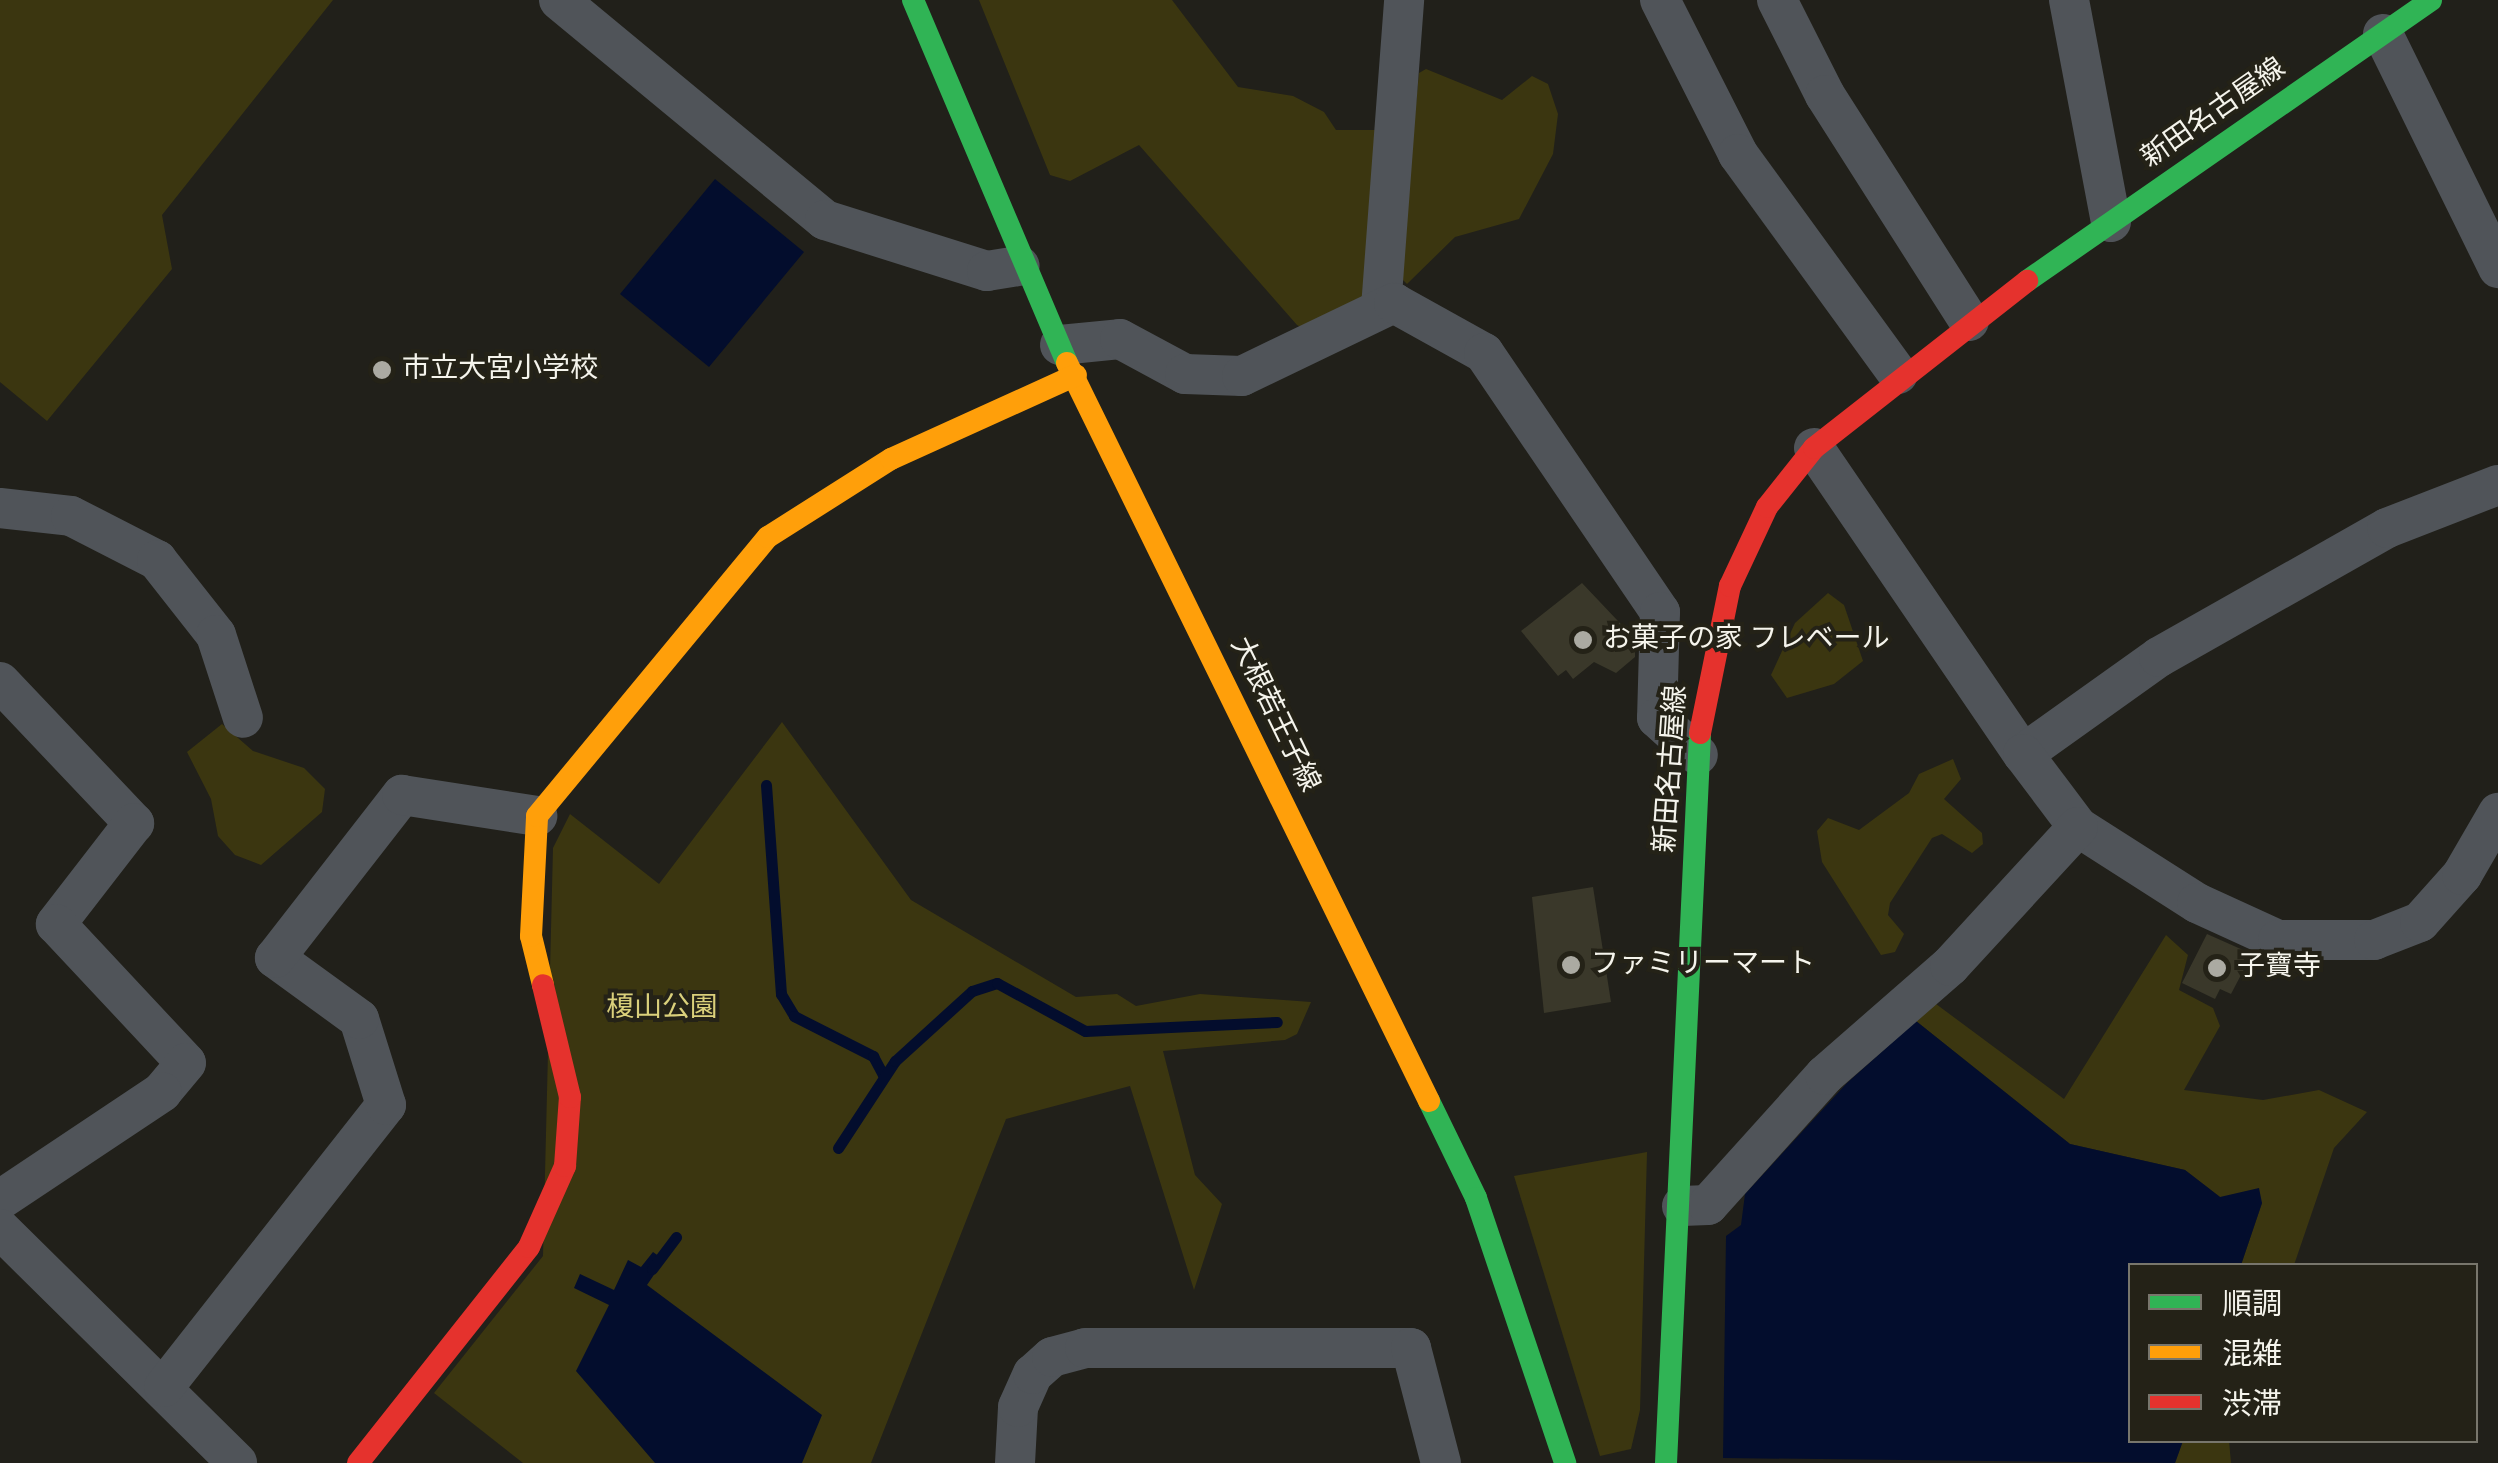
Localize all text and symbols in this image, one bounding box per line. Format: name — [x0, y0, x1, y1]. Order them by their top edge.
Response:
street label: 新田名古屋線 — [2136, 52, 2292, 176]
place label: 市立大宮小学校 — [402, 353, 598, 387]
marker: 市立大宮小学校 — [371, 359, 393, 381]
place label: お菓子の家 フレベール — [1603, 623, 1890, 657]
marker: お菓子の家 フレベール — [1572, 629, 1594, 651]
street label: 大根若王子線 — [1222, 632, 1326, 798]
street label: 新田名古屋線 — [1649, 684, 1695, 854]
place label: ファミリーマート — [1591, 948, 1815, 982]
place label: 子寶寺 — [2237, 951, 2321, 985]
marker: ファミリーマート — [1560, 954, 1582, 976]
marker: 子寶寺 — [2206, 957, 2228, 979]
park label: 榎山公園 — [606, 992, 718, 1026]
legend — [2128, 1263, 2478, 1443]
text: 順調 — [2222, 1288, 2282, 1325]
text: 混雑 — [2222, 1338, 2282, 1375]
text: 渋滞 — [2222, 1388, 2282, 1425]

